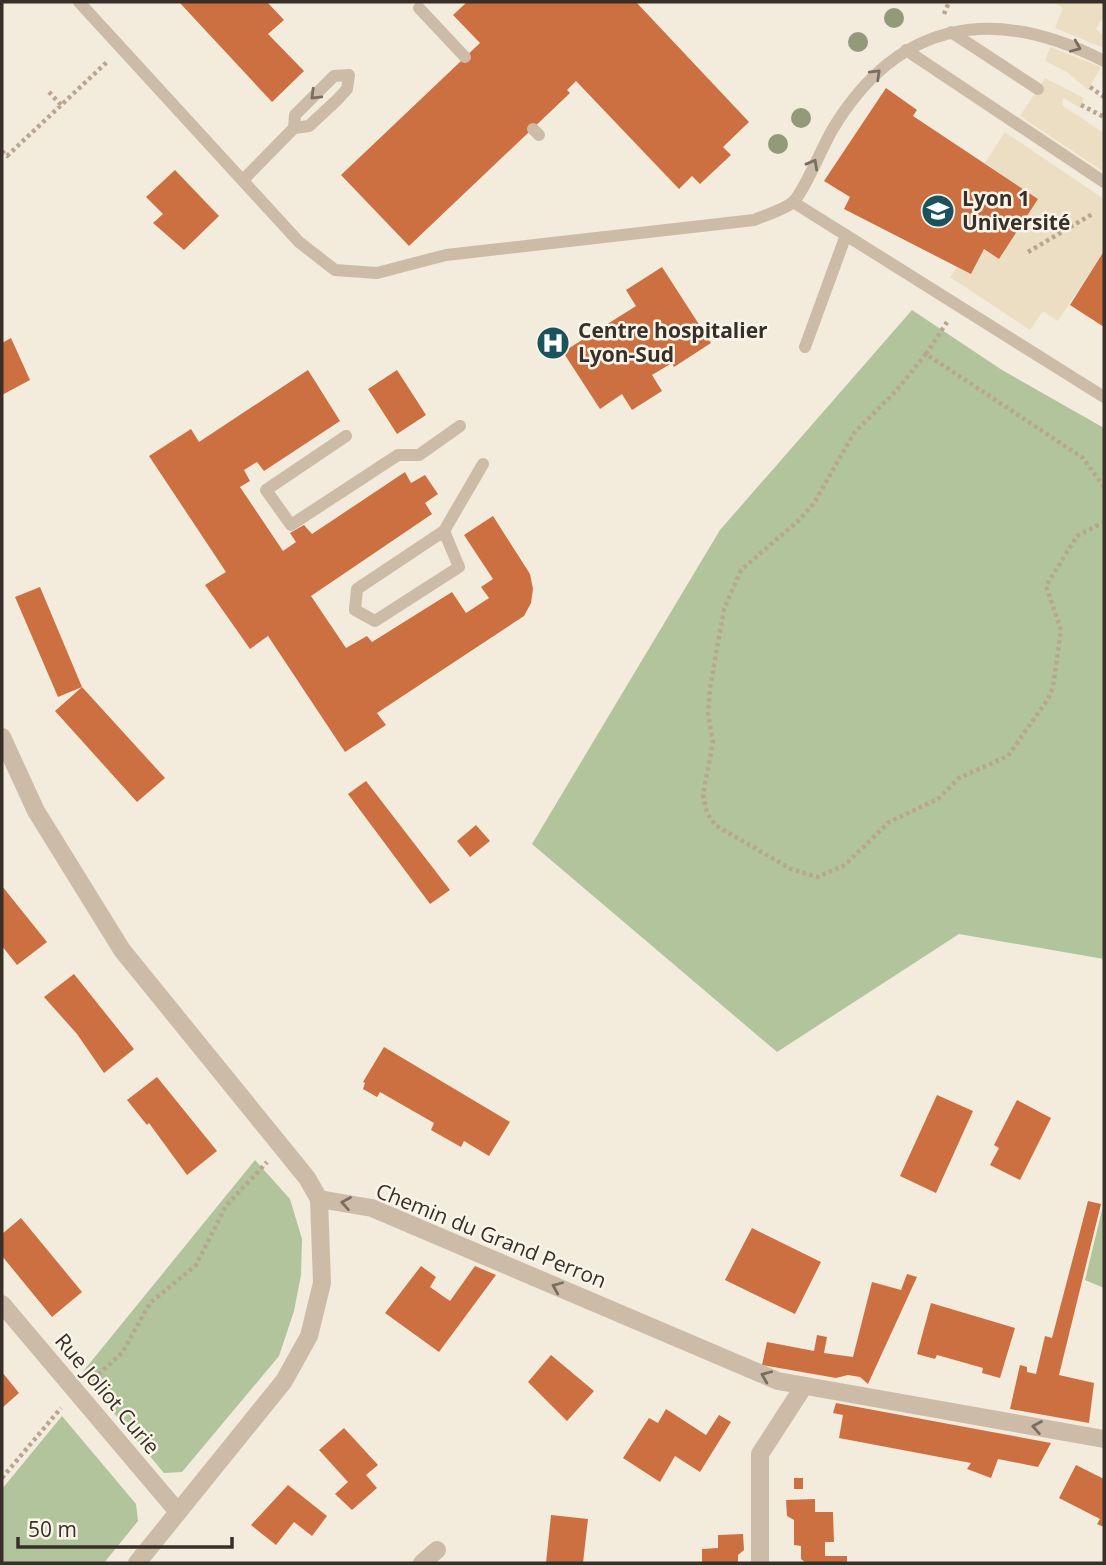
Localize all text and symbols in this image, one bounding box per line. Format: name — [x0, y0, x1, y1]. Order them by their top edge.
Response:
one-way arrow — [1068, 39, 1081, 53]
one-way arrow — [868, 69, 881, 82]
one-way arrow — [310, 86, 323, 99]
one-way arrow — [805, 159, 819, 172]
place label: Lyon 1 Université — [962, 184, 1070, 236]
school or university icon: Lyon 1 Université — [919, 192, 957, 230]
place label: Centre hospitalier Lyon-Sud — [578, 316, 768, 368]
hospital icon: Centre hospitalier Lyon-Sud — [534, 324, 572, 362]
street label: Chemin du Grand Perron — [372, 1176, 611, 1294]
one-way arrow — [340, 1196, 351, 1211]
one-way arrow — [551, 1281, 563, 1295]
street label: Rue Joliot Curie — [49, 1327, 166, 1460]
one-way arrow — [760, 1370, 773, 1384]
one-way arrow — [1031, 1421, 1043, 1436]
scale bar — [18, 1506, 231, 1550]
text: 50 m — [28, 1515, 77, 1543]

